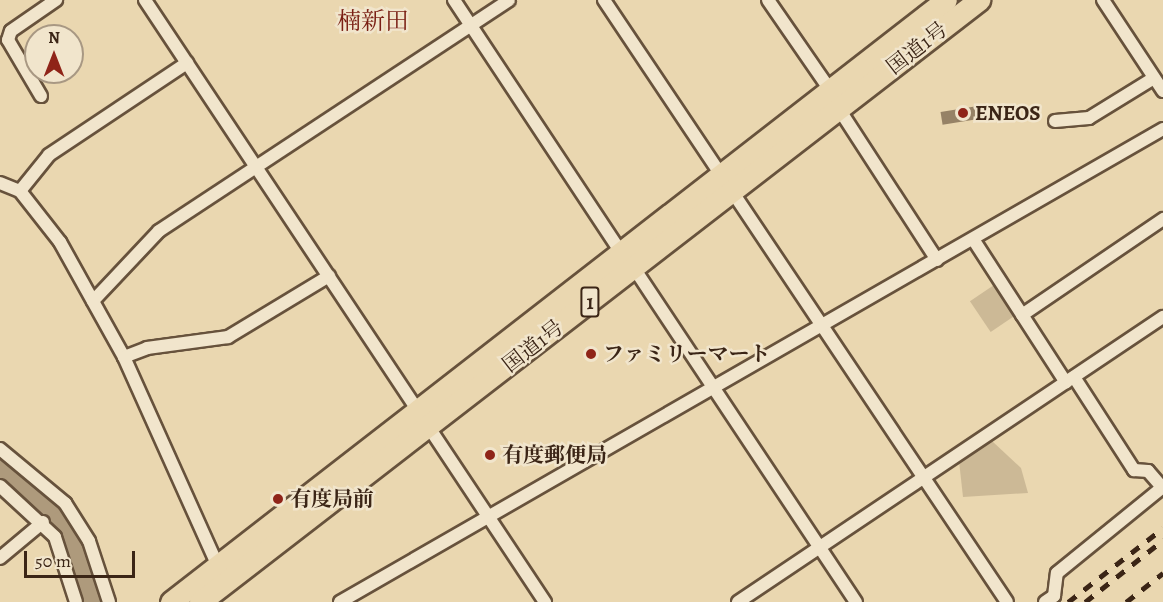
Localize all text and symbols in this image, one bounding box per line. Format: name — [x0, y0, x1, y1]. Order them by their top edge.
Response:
district label: 楠新田 — [337, 8, 409, 36]
street label: 国道1号 — [882, 16, 952, 80]
north arrow — [24, 24, 84, 84]
text: N — [48, 27, 60, 49]
place label: ENEOS — [975, 100, 1041, 126]
marker: ENEOS — [956, 106, 970, 120]
road number: 1 — [580, 285, 600, 319]
street label: 国道1号 — [498, 314, 568, 378]
place label: ファミリーマート — [603, 341, 771, 367]
marker: ファミリーマート — [584, 347, 598, 361]
place label: 有度郵便局 — [502, 442, 607, 468]
marker: 有度郵便局 — [483, 448, 497, 462]
place label: 有度局前 — [290, 486, 374, 512]
marker: 有度局前 — [271, 492, 285, 506]
scale bar — [27, 539, 138, 577]
text: 50 m — [35, 549, 71, 573]

